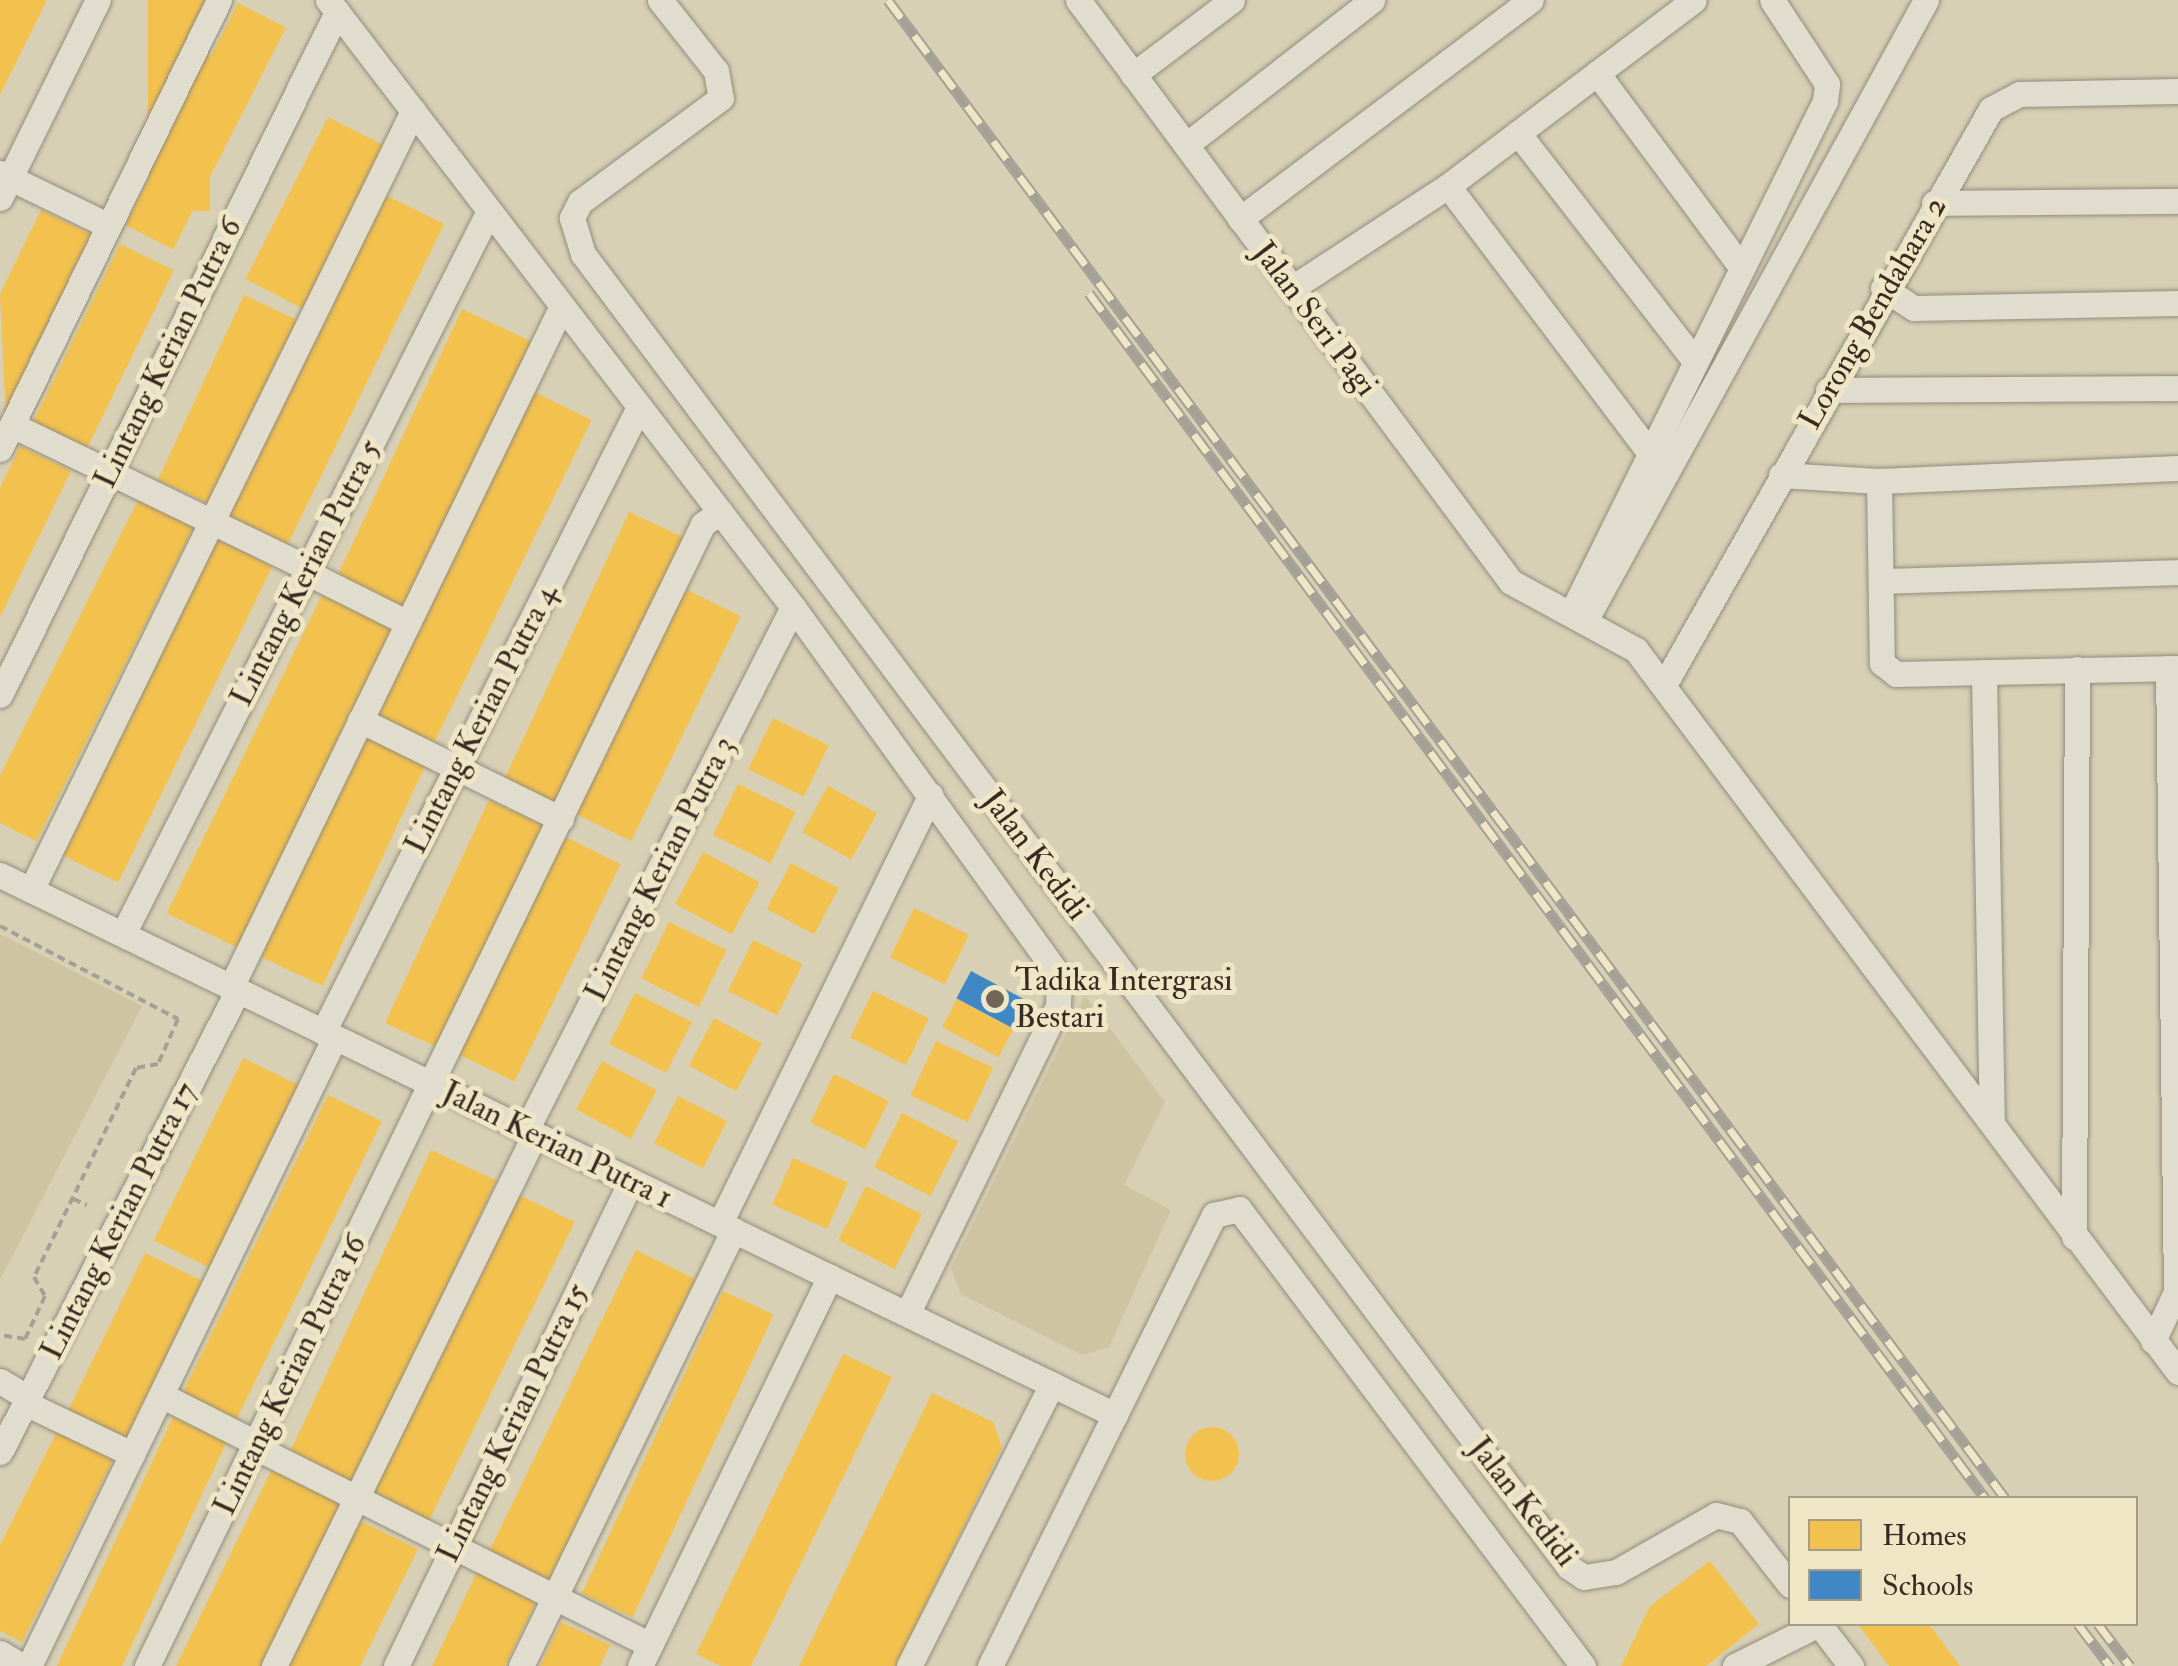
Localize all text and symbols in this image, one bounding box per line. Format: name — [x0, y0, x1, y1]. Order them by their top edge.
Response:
street label: Lorong Bendahara 2 — [1791, 190, 1955, 436]
street label: Lintang Kerian Putra 6 — [86, 211, 250, 495]
street label: Jalan Seri Pagi — [1244, 234, 1386, 404]
street label: Lintang Kerian Putra 5 — [222, 433, 390, 713]
street label: Lintang Kerian Putra 4 — [396, 578, 566, 860]
street label: Lintang Kerian Putra 3 — [577, 730, 743, 1008]
street label: Jalan Kedidi — [973, 782, 1097, 928]
place label: Tadika Intergrasi Bestari — [1015, 962, 1233, 1037]
marker: Tadika Intergrasi Bestari — [984, 988, 1006, 1010]
street label: Jalan Kerian Putra 1 — [436, 1073, 678, 1217]
street label: Lintang Kerian Putra 17 — [32, 1076, 206, 1366]
street label: Lintang Kerian Putra 16 — [205, 1228, 375, 1522]
street label: Lintang Kerian Putra 15 — [429, 1277, 597, 1569]
street label: Jalan Kedidi — [1461, 1430, 1585, 1574]
legend — [1788, 1496, 2138, 1626]
text: Homes — [1882, 1517, 1967, 1554]
text: Schools — [1882, 1567, 1973, 1604]

